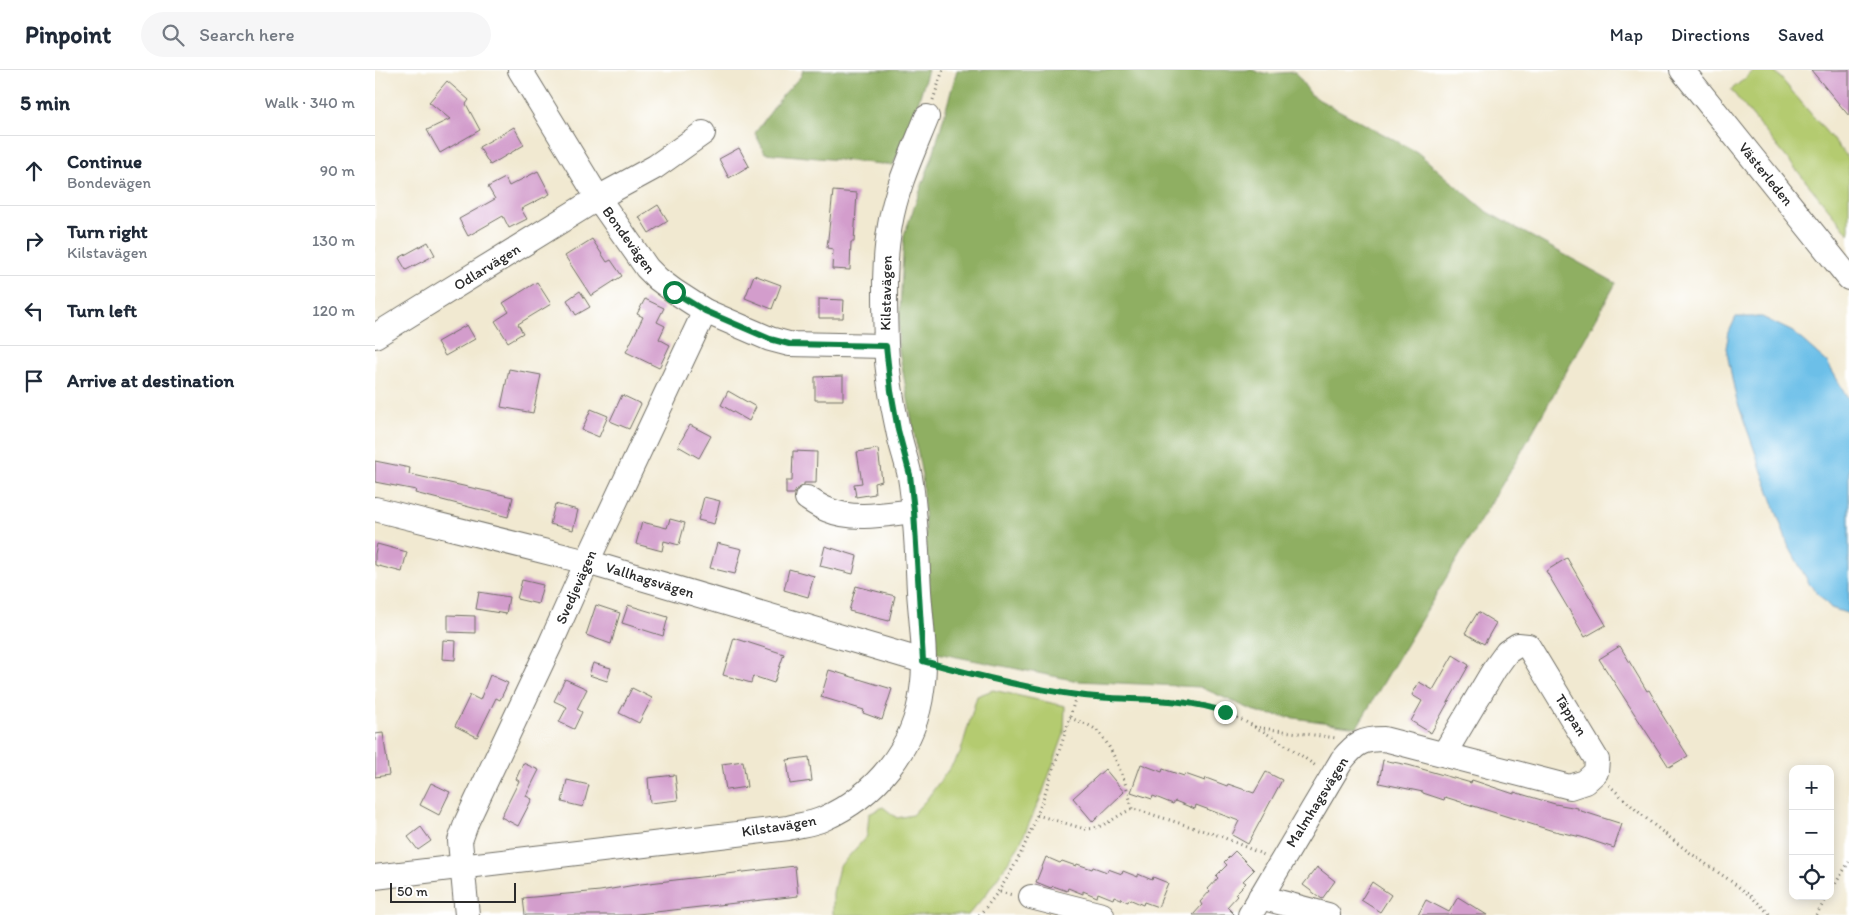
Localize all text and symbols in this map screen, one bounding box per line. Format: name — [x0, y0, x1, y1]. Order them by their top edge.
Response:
search box — [141, 12, 491, 57]
text: Pinpoint — [25, 20, 111, 49]
icon: search — [159, 21, 187, 49]
text: Search here — [199, 23, 294, 46]
text: Map — [1610, 24, 1643, 46]
text: Directions — [1671, 24, 1750, 46]
text: Saved — [1778, 24, 1824, 46]
text: 5 min — [20, 90, 70, 115]
text: Walk · 340 m — [265, 93, 355, 112]
street label: Västerleden — [1735, 139, 1797, 210]
text: Continue — [67, 150, 142, 173]
icon: ahead — [20, 157, 48, 185]
text: 90 m — [320, 161, 355, 180]
text: Bondevägen — [67, 173, 151, 192]
street label: Bondevägen — [599, 203, 659, 277]
text: Turn right — [67, 220, 148, 243]
icon: right — [20, 227, 48, 255]
text: 130 m — [312, 231, 355, 250]
street label: Odlarvägen — [450, 239, 524, 295]
text: Kilstavägen — [67, 243, 147, 262]
street label: Kilstavägen — [876, 255, 896, 331]
route start — [663, 281, 686, 304]
icon: left — [20, 297, 48, 325]
text: Turn left — [67, 299, 137, 322]
text: 120 m — [312, 301, 355, 320]
icon: arrive — [20, 367, 48, 395]
text: Arrive at destination — [67, 369, 234, 392]
street label: Svedjevägen — [552, 547, 601, 627]
street label: Vallhagsvägen — [603, 558, 697, 602]
street label: Täppan — [1551, 691, 1591, 740]
route end — [1214, 701, 1237, 724]
street label: Malmhagsvägen — [1282, 753, 1352, 851]
map controls — [1789, 765, 1834, 900]
button: + — [1789, 765, 1834, 810]
button: − — [1789, 810, 1834, 855]
street label: Kilstavägen — [740, 811, 818, 841]
button: locate — [1789, 855, 1834, 900]
scale bar — [390, 880, 516, 903]
text: 50 m — [397, 883, 428, 900]

